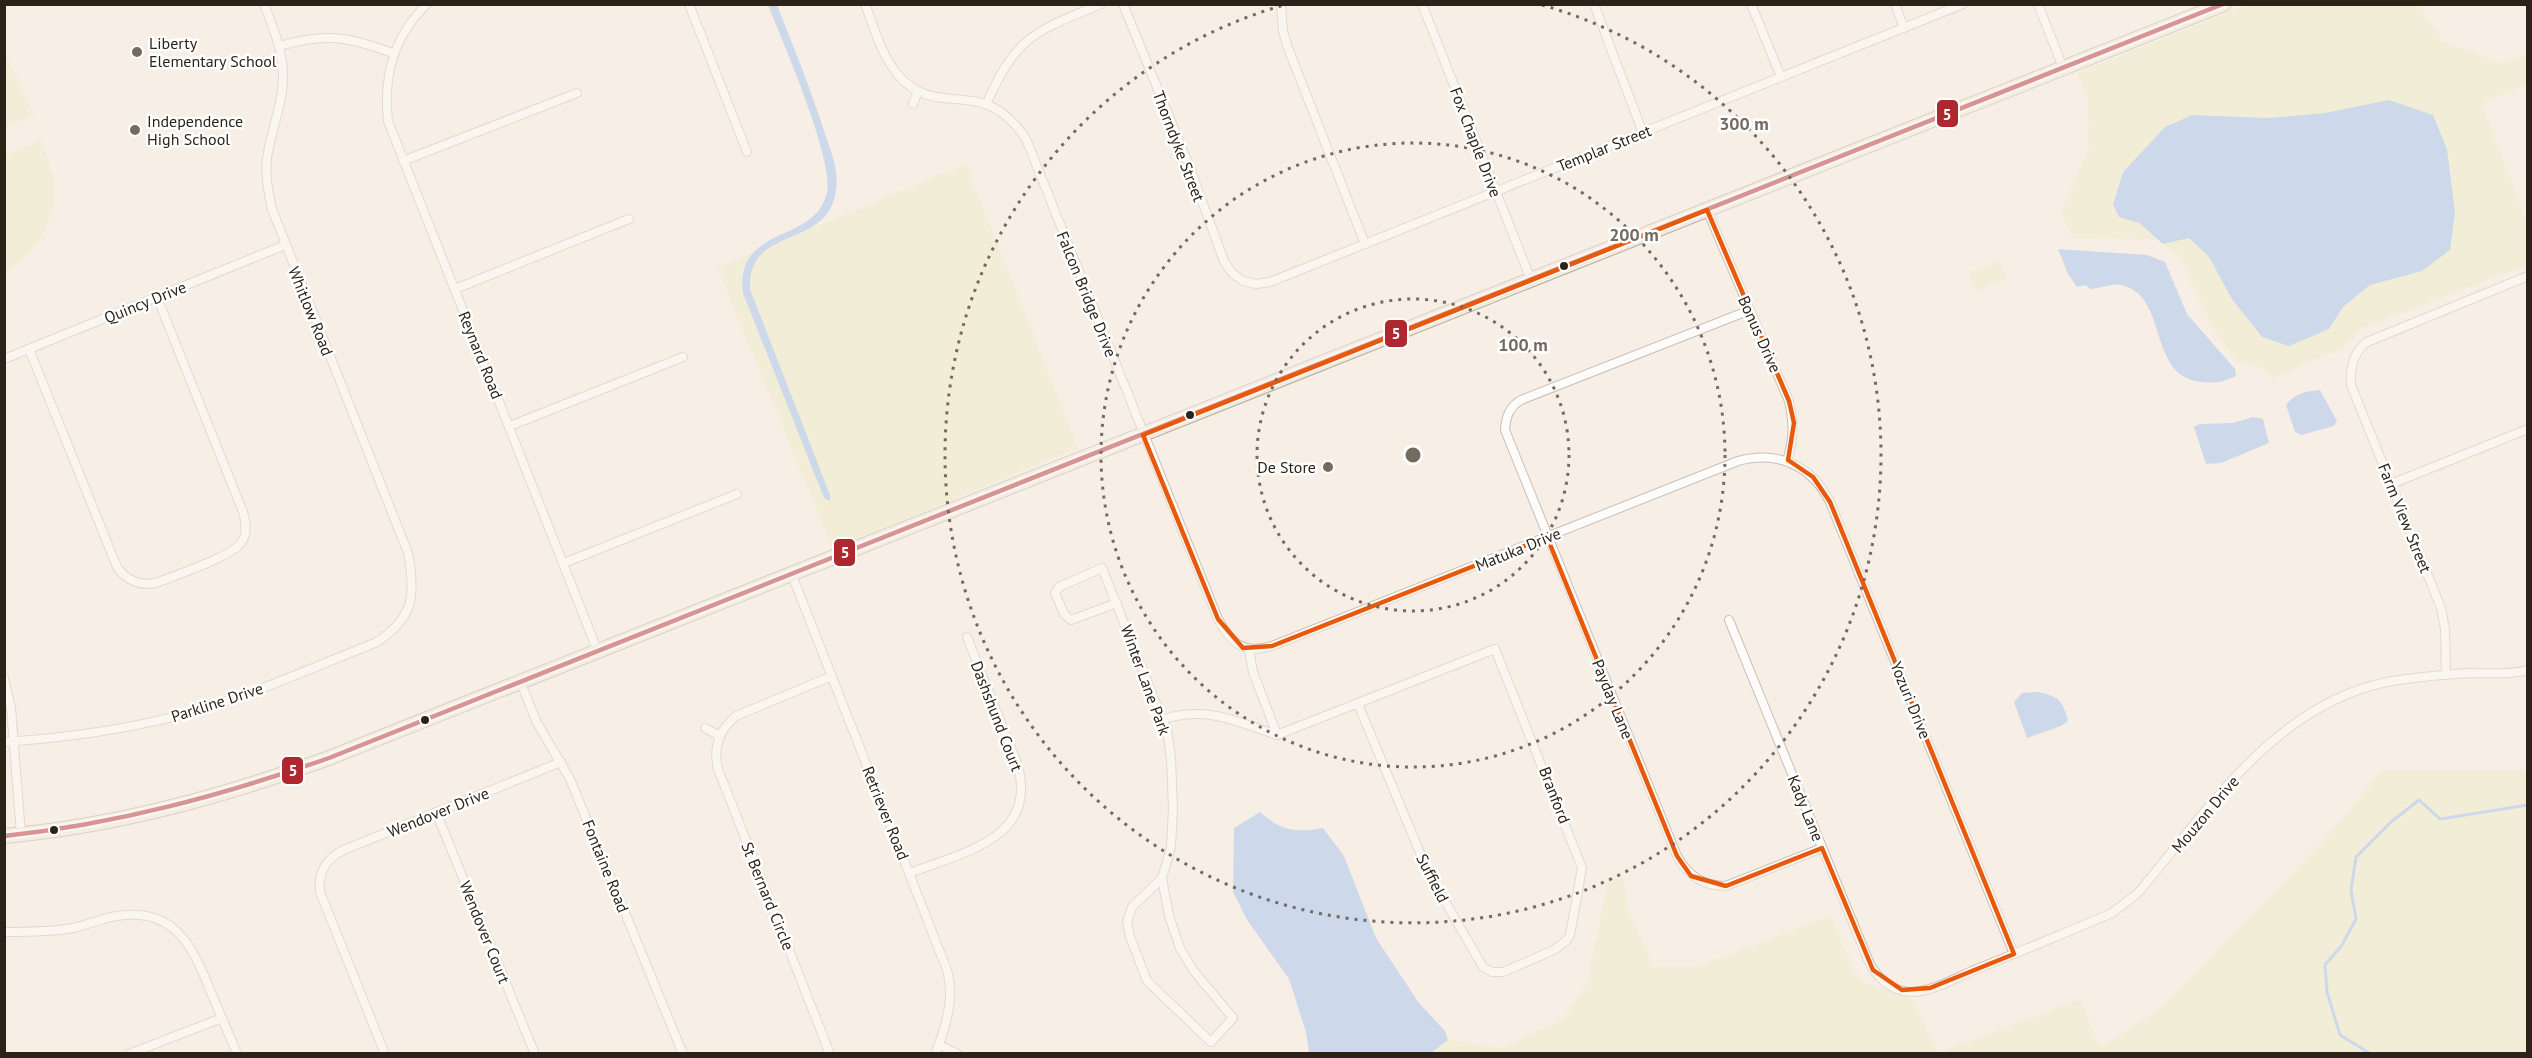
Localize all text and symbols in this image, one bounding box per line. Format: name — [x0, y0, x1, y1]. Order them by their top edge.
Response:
place label: Liberty Elementary School — [149, 33, 277, 71]
marker: Liberty Elementary School — [130, 45, 144, 59]
street label: Fox Chaple Drive — [1446, 84, 1506, 200]
street label: Thorndyke Street — [1149, 88, 1210, 205]
line badge: 5 — [1936, 99, 1959, 128]
text: 5 — [1942, 104, 1952, 124]
place label: Independence High School — [147, 111, 243, 149]
text: 300 m — [1719, 112, 1769, 135]
street label: Templar Street — [1554, 120, 1655, 176]
marker: Independence High School — [128, 123, 142, 137]
text: 200 m — [1609, 223, 1659, 246]
street label: Falcon Bridge Drive — [1053, 228, 1121, 360]
unlabelled marker — [1558, 260, 1570, 272]
street label: Whitlow Road — [284, 264, 338, 358]
street label: Quincy Drive — [101, 277, 189, 327]
street label: Bonus Drive — [1734, 292, 1786, 376]
street label: Reynard Road — [454, 308, 508, 402]
line badge: 5 — [1384, 319, 1408, 348]
text: 5 — [1391, 323, 1401, 343]
text: 100 m — [1498, 333, 1548, 356]
unlabelled marker — [1184, 409, 1196, 421]
centre of rings — [1403, 445, 1423, 465]
place label: De Store — [1257, 457, 1316, 477]
marker: De Store — [1321, 460, 1335, 474]
street label: Farm View Street — [2374, 460, 2436, 576]
street label: Matuka Drive — [1472, 523, 1564, 575]
line badge: 5 — [833, 538, 856, 567]
text: 5 — [840, 542, 850, 562]
street label: Winter Lane Park — [1117, 622, 1175, 738]
street label: Payday Lane — [1588, 656, 1638, 742]
street label: Dashshund Court — [967, 658, 1027, 775]
street label: Yozuri Drive — [1886, 658, 1936, 742]
street label: Parkline Drive — [169, 678, 265, 726]
unlabelled marker — [419, 714, 431, 726]
line badge: 5 — [281, 756, 304, 785]
text: 5 — [288, 760, 298, 780]
street label: Retriever Road — [858, 763, 914, 863]
street label: Branford — [1535, 764, 1575, 826]
street label: Mouzon Drive — [2167, 771, 2243, 857]
street label: Kady Lane — [1784, 772, 1828, 844]
street label: Wendover Drive — [384, 783, 492, 841]
street label: Fontaine Road — [578, 817, 634, 915]
unlabelled marker — [48, 824, 60, 836]
street label: St Bernard Circle — [737, 839, 799, 953]
street label: Suffield — [1412, 850, 1454, 906]
street label: Wendover Court — [455, 878, 515, 987]

